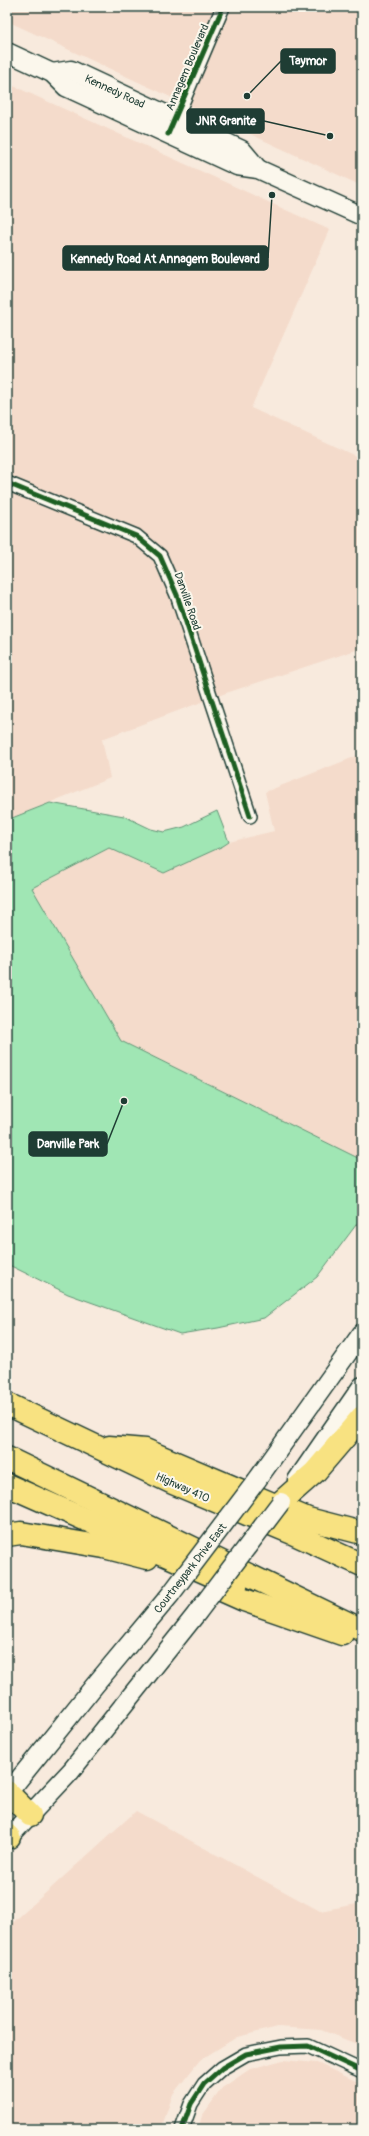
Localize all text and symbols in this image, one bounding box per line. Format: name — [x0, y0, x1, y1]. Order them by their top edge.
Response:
street label: Annagem Boulevard — [163, 22, 212, 112]
callout: Taymor — [281, 49, 335, 73]
text: Taymor — [288, 54, 328, 69]
street label: Kennedy Road — [83, 72, 147, 111]
callout: JNR Granite — [187, 109, 264, 133]
text: JNR Granite — [196, 114, 257, 129]
callout: Kennedy Road At Annagem Boulevard — [63, 246, 268, 270]
text: Kennedy Road At Annagem Boulevard — [70, 252, 260, 267]
street label: Danville Road — [172, 570, 204, 632]
callout: Danville Park — [29, 1132, 107, 1156]
text: Danville Park — [37, 1137, 100, 1152]
street label: Highway 410 — [154, 1470, 212, 1505]
street label: Courtneypark Drive East — [151, 1520, 230, 1616]

